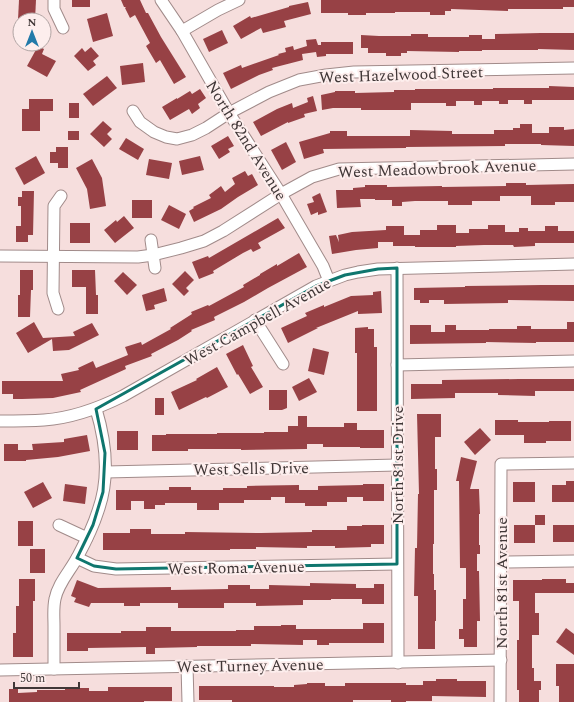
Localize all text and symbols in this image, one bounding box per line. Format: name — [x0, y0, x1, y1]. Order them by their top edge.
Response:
north arrow — [12, 12, 52, 52]
text: N — [28, 14, 37, 31]
street label: West Hazelwood Street — [318, 60, 484, 90]
street label: North 82nd Avenue — [199, 76, 293, 205]
street label: West Meadowbrook Avenue — [337, 154, 537, 184]
street label: West Campbell Avenue — [180, 271, 335, 372]
street label: North 81st Drive — [386, 406, 410, 524]
street label: West Sells Drive — [193, 456, 309, 482]
street label: North 81st Avenue — [490, 517, 514, 649]
street label: West Roma Avenue — [167, 555, 305, 581]
street label: West Turney Avenue — [176, 653, 324, 679]
scale bar — [14, 664, 79, 690]
text: 50 m — [20, 669, 45, 688]

